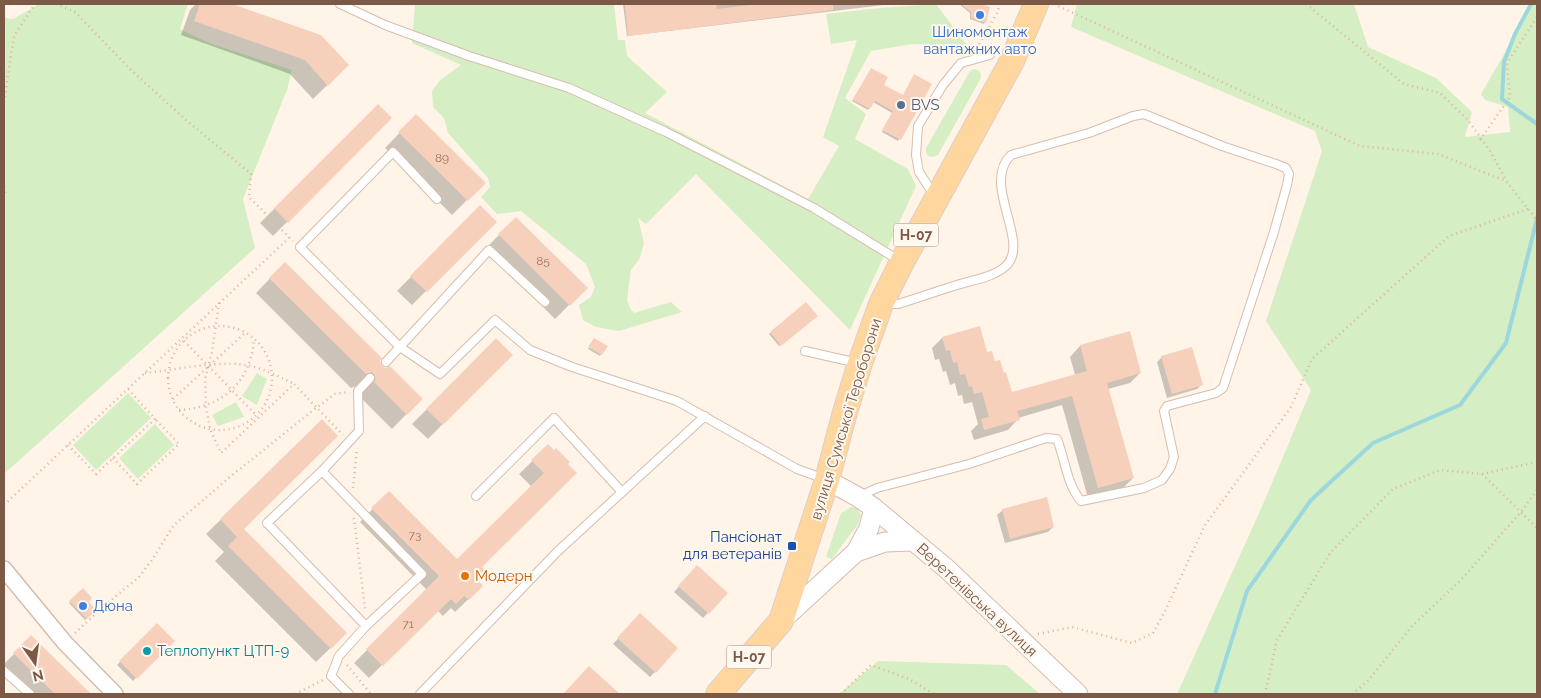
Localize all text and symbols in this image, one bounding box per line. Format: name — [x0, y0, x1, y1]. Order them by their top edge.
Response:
marker: Шиномонтаж вантажних авто — [974, 9, 986, 21]
place label: Шиномонтаж вантажних авто — [923, 23, 1037, 58]
place label: BVS — [911, 96, 940, 114]
marker: BVS — [895, 99, 907, 111]
house number: 89 — [435, 151, 449, 165]
road number: Н-07 — [894, 224, 938, 246]
house number: 85 — [536, 254, 550, 268]
street label: вулиця Сумської Тероборони — [807, 316, 885, 522]
house number: 73 — [409, 528, 421, 542]
place label: Пансіонат для ветеранів — [683, 528, 782, 563]
street label: Веретенівська вулиця — [913, 539, 1041, 661]
marker: Пансіонат для ветеранів — [786, 540, 798, 552]
place label: Модерн — [475, 567, 532, 585]
marker: Модерн — [459, 570, 471, 582]
place label: Дюна — [93, 597, 133, 615]
marker: Дюна — [77, 600, 89, 612]
house number: 71 — [402, 617, 414, 631]
north arrow — [10, 638, 60, 688]
place label: Теплопункт ЦТП-9 — [157, 642, 290, 660]
marker: Теплопункт ЦТП-9 — [141, 645, 153, 657]
road number: Н-07 — [726, 646, 772, 669]
text: N — [31, 667, 45, 685]

